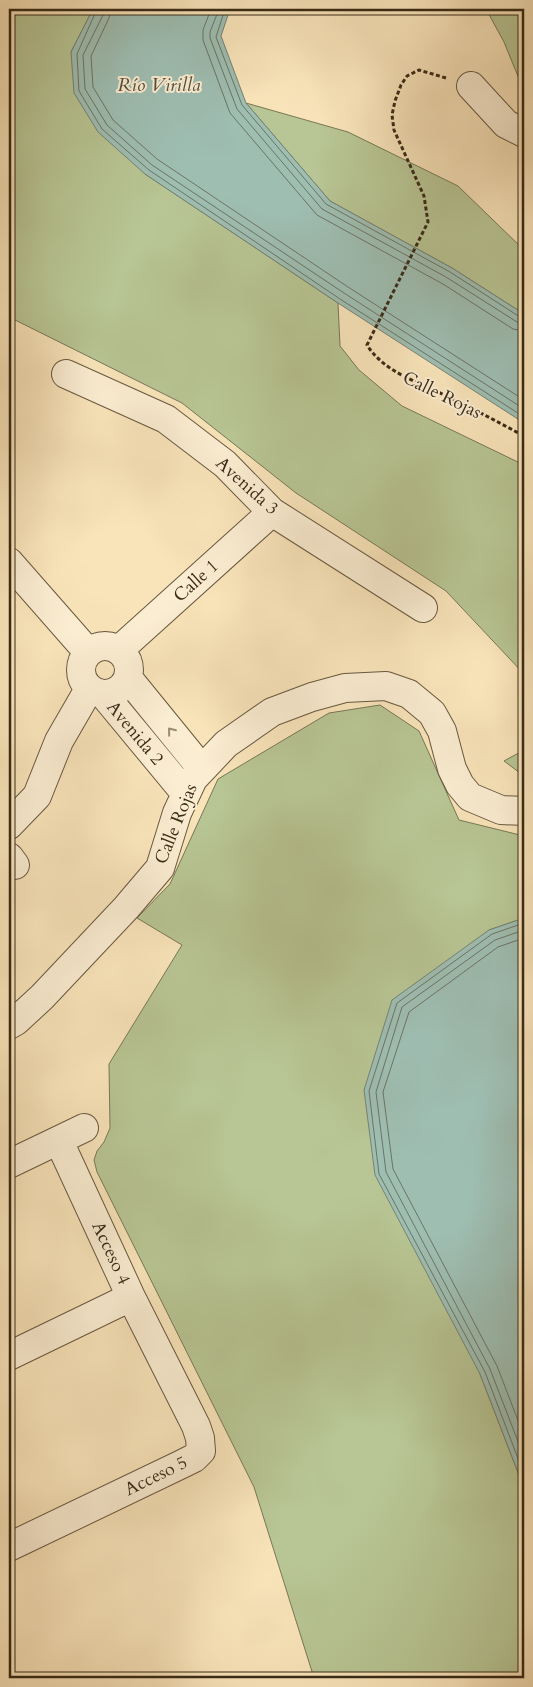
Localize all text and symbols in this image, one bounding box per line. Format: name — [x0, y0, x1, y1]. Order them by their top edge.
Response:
water label: Río Virilla — [117, 72, 201, 98]
street label: Calle Rojas — [398, 365, 486, 425]
street label: Avenida 3 — [210, 451, 284, 521]
street label: Calle 1 — [168, 554, 224, 608]
street label: Avenida 2 — [101, 696, 169, 770]
one-way arrow — [169, 728, 177, 737]
street label: Calle Rojas — [149, 780, 203, 868]
street label: Acceso 4 — [85, 1217, 137, 1289]
street label: Acceso 5 — [120, 1450, 192, 1502]

